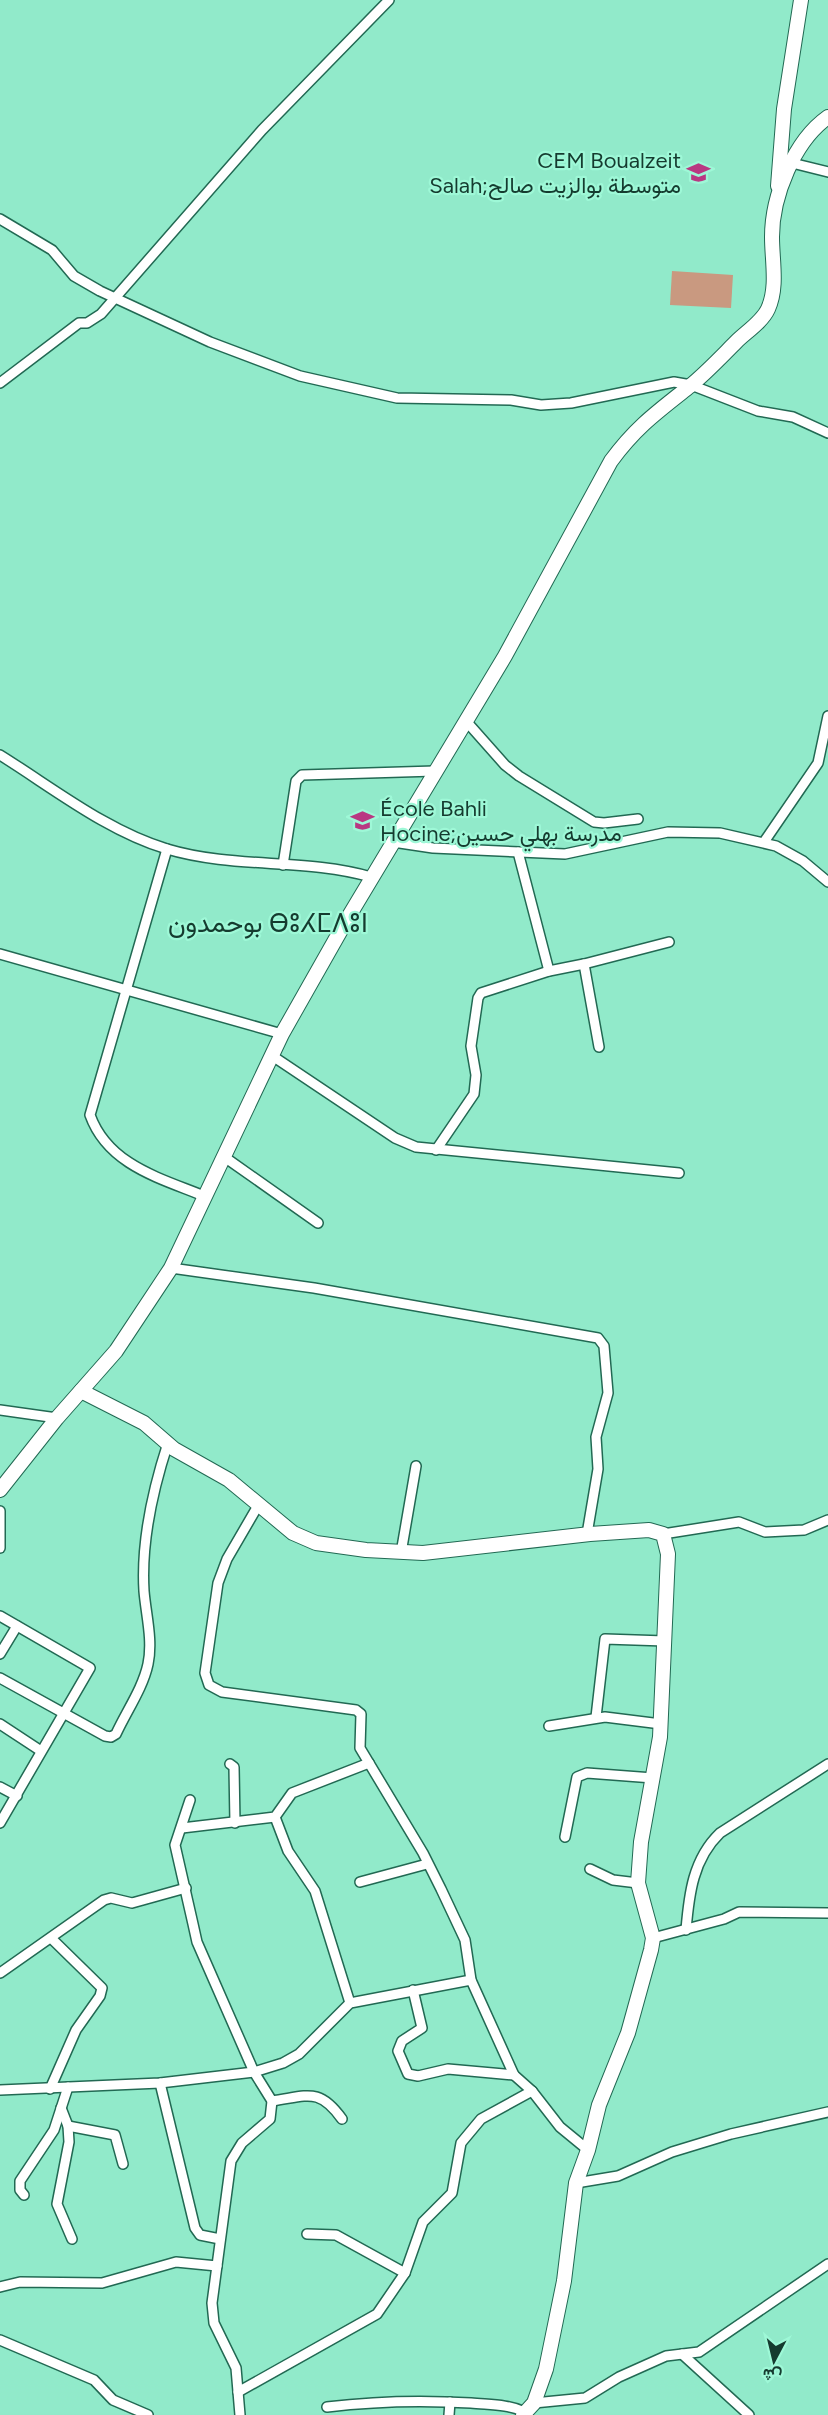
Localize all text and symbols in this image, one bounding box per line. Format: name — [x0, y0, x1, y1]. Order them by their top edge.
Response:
place label: CEM Boualzeit Salah;متوسطة بوالزيت صالح — [429, 147, 681, 200]
school or university icon: CEM Boualzeit Salah;متوسطة بوالزيت صالح — [686, 160, 712, 186]
place label: École Bahli Hocine;مدرسة بهلي حسين — [380, 795, 622, 852]
school or university icon: École Bahli Hocine;مدرسة بهلي حسين — [349, 808, 375, 834]
district label: بوحمدون ⴱⵓⵃⵎⴷⵓⵏ — [168, 907, 368, 939]
north arrow — [744, 2331, 804, 2391]
text: ش — [762, 2365, 783, 2386]

